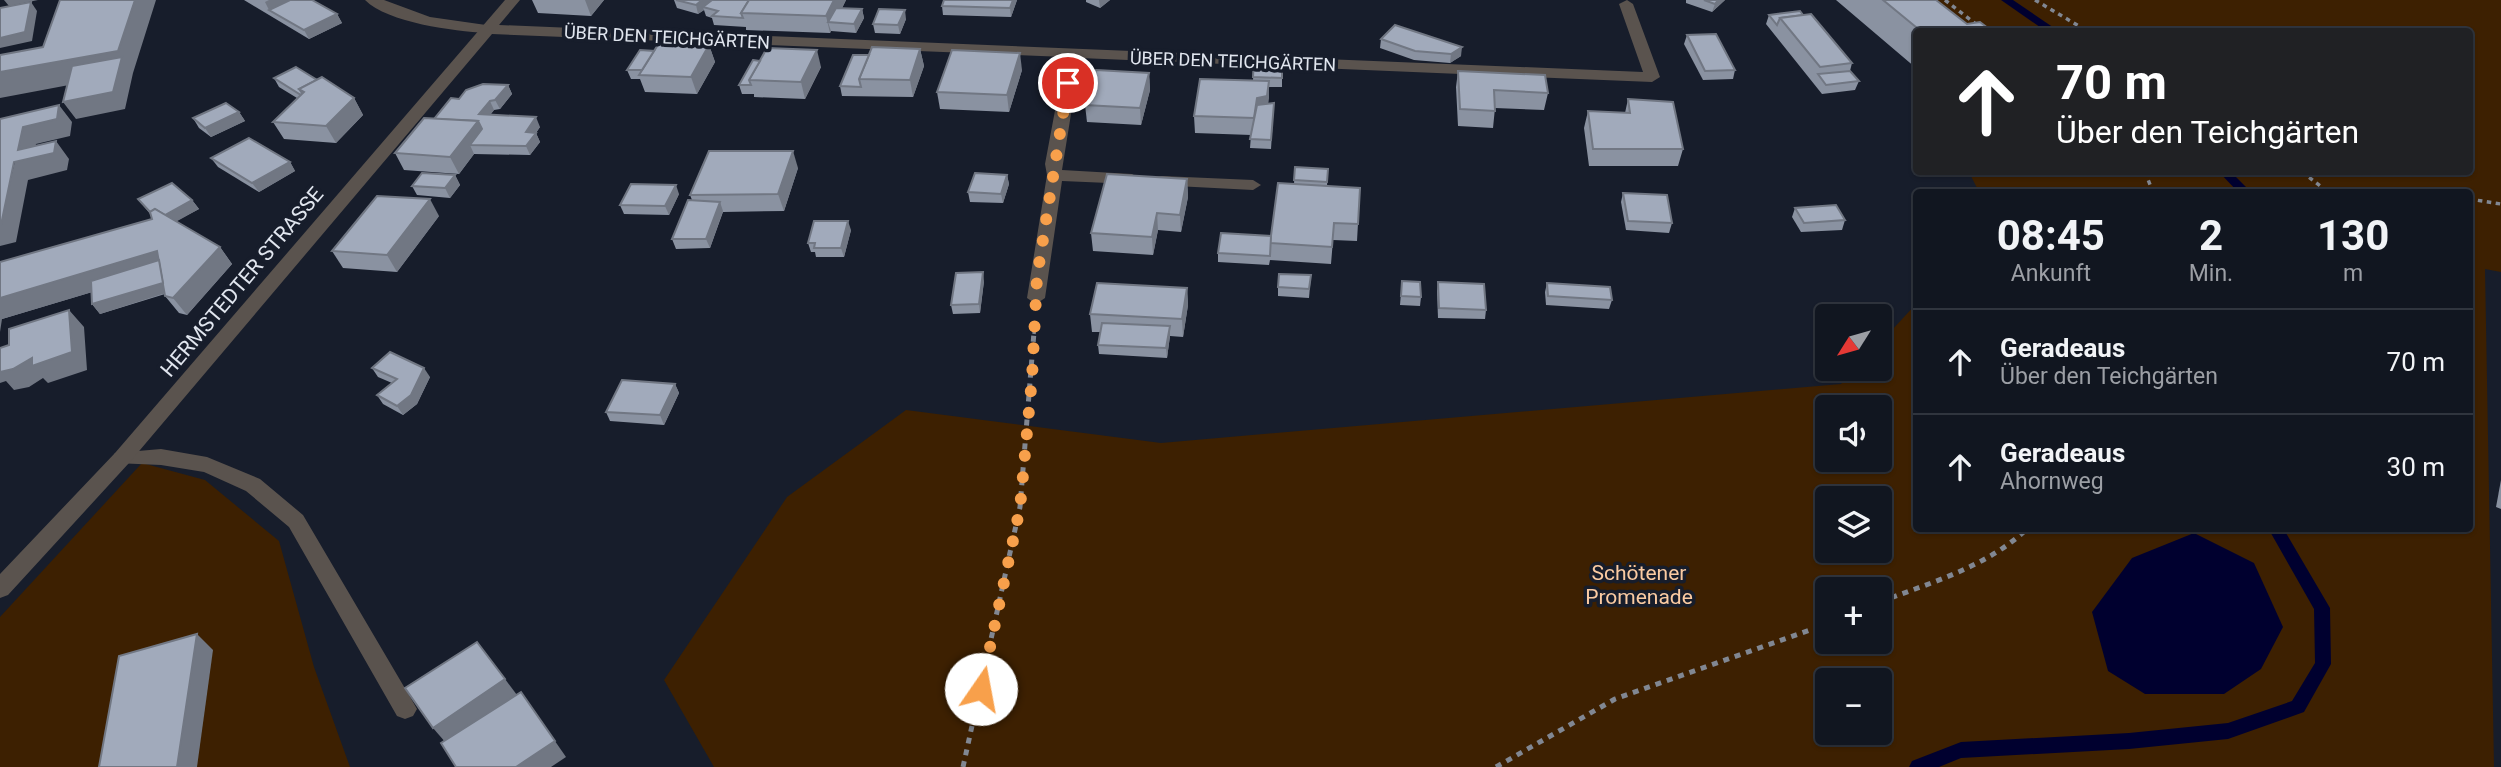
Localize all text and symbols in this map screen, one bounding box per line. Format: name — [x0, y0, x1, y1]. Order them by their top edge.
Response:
street label: ÜBER DEN TEICHGÄRTEN — [563, 21, 771, 53]
street label: ÜBER DEN TEICHGÄRTEN — [1130, 47, 1336, 75]
pin — [1038, 53, 1098, 113]
text: 70 m — [2056, 54, 2167, 111]
icon: ahead — [1941, 56, 2032, 147]
icon: arrive — [1049, 64, 1087, 102]
text: Über den Teichgärten — [2056, 113, 2359, 151]
street label: HERMSTEDTER STRASSE — [156, 182, 328, 382]
text: 08:45 — [1997, 211, 2105, 260]
text: 2 — [2199, 211, 2223, 260]
text: 130 — [2317, 211, 2389, 260]
text: Ankunft — [2011, 260, 2091, 287]
text: Min. — [2189, 260, 2233, 287]
text: m — [2343, 260, 2363, 287]
north arrow — [1815, 304, 1892, 382]
map controls — [1815, 304, 1892, 745]
text: Geradeaus — [2000, 333, 2125, 363]
icon: ahead — [1941, 343, 1979, 381]
text: 70 m — [2387, 347, 2445, 377]
text: Über den Teichgärten — [2000, 363, 2218, 390]
button: sound — [1815, 395, 1892, 472]
text: Geradeaus — [2000, 438, 2125, 468]
icon: ahead — [1941, 448, 1979, 486]
text: 30 m — [2387, 452, 2445, 482]
text: Ahornweg — [2000, 468, 2104, 495]
button: layers — [1815, 486, 1892, 563]
park label: Schötener Promenade — [1585, 561, 1693, 609]
button: + — [1815, 577, 1892, 654]
position arrow — [944, 652, 1018, 726]
button: − — [1815, 668, 1892, 745]

